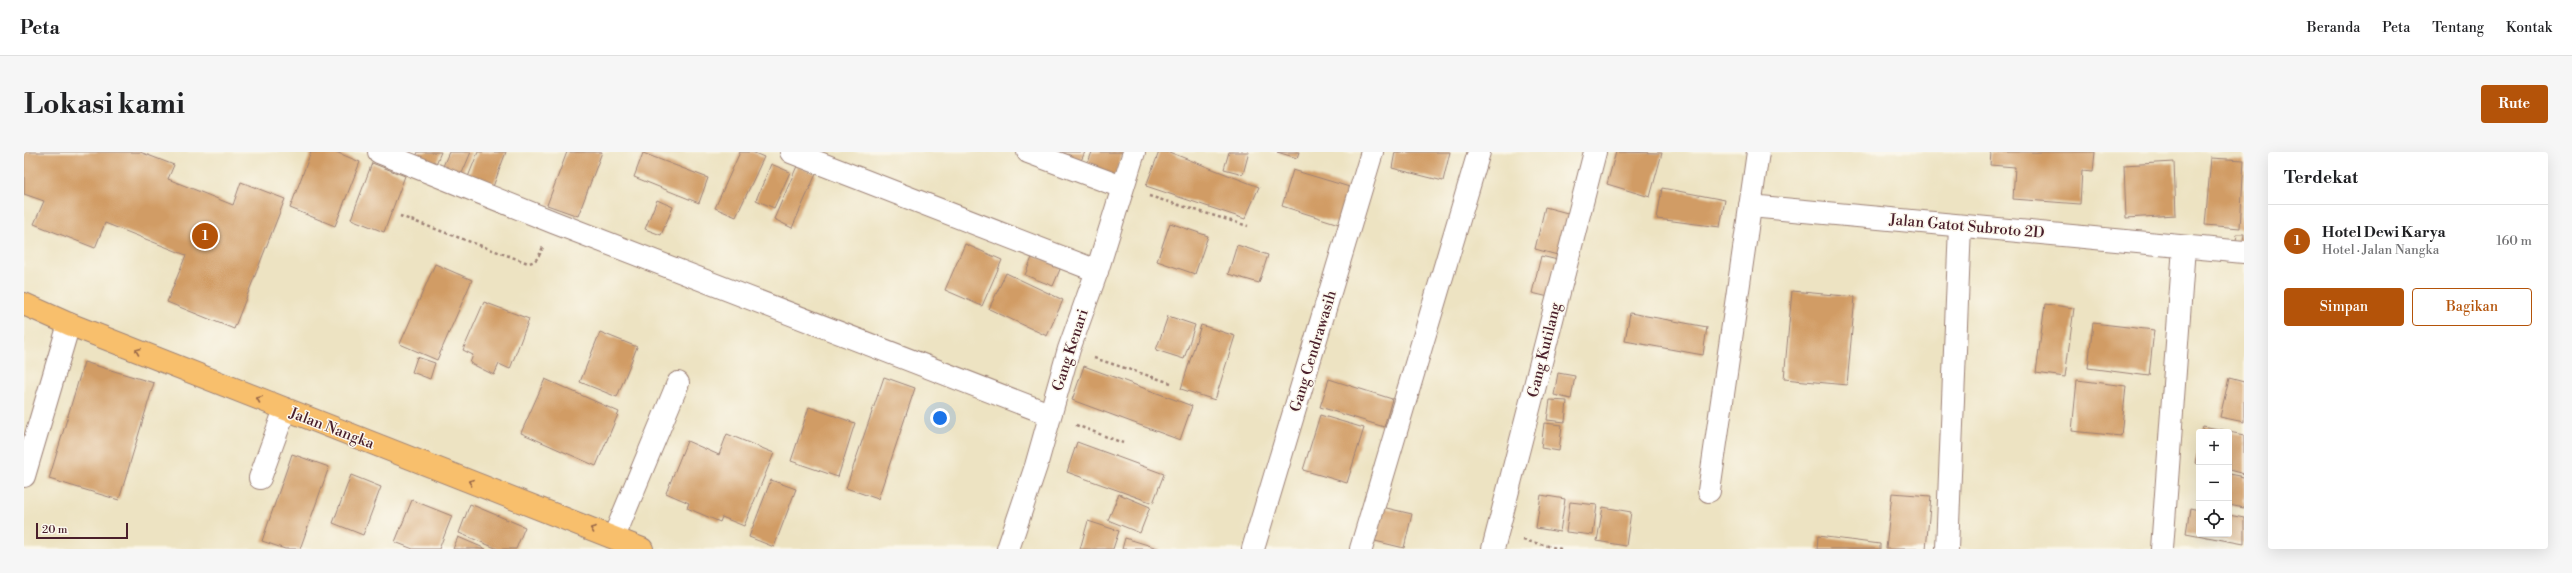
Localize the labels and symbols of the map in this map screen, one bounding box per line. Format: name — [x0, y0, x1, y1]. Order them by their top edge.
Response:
street label: Jalan Gatot Subroto 2D — [1888, 210, 2045, 243]
pin: 1 — [192, 221, 218, 251]
street label: Gang Cendrawasih — [1286, 288, 1341, 414]
street label: Gang Kutilang — [1524, 300, 1566, 400]
street label: Gang Kenari — [1048, 307, 1093, 394]
one-way arrow — [135, 348, 143, 356]
one-way arrow — [256, 396, 264, 404]
street label: Jalan Nangka — [286, 403, 377, 453]
your location — [930, 408, 950, 428]
one-way arrow — [468, 479, 476, 487]
scale bar — [36, 521, 128, 540]
one-way arrow — [589, 526, 596, 534]

